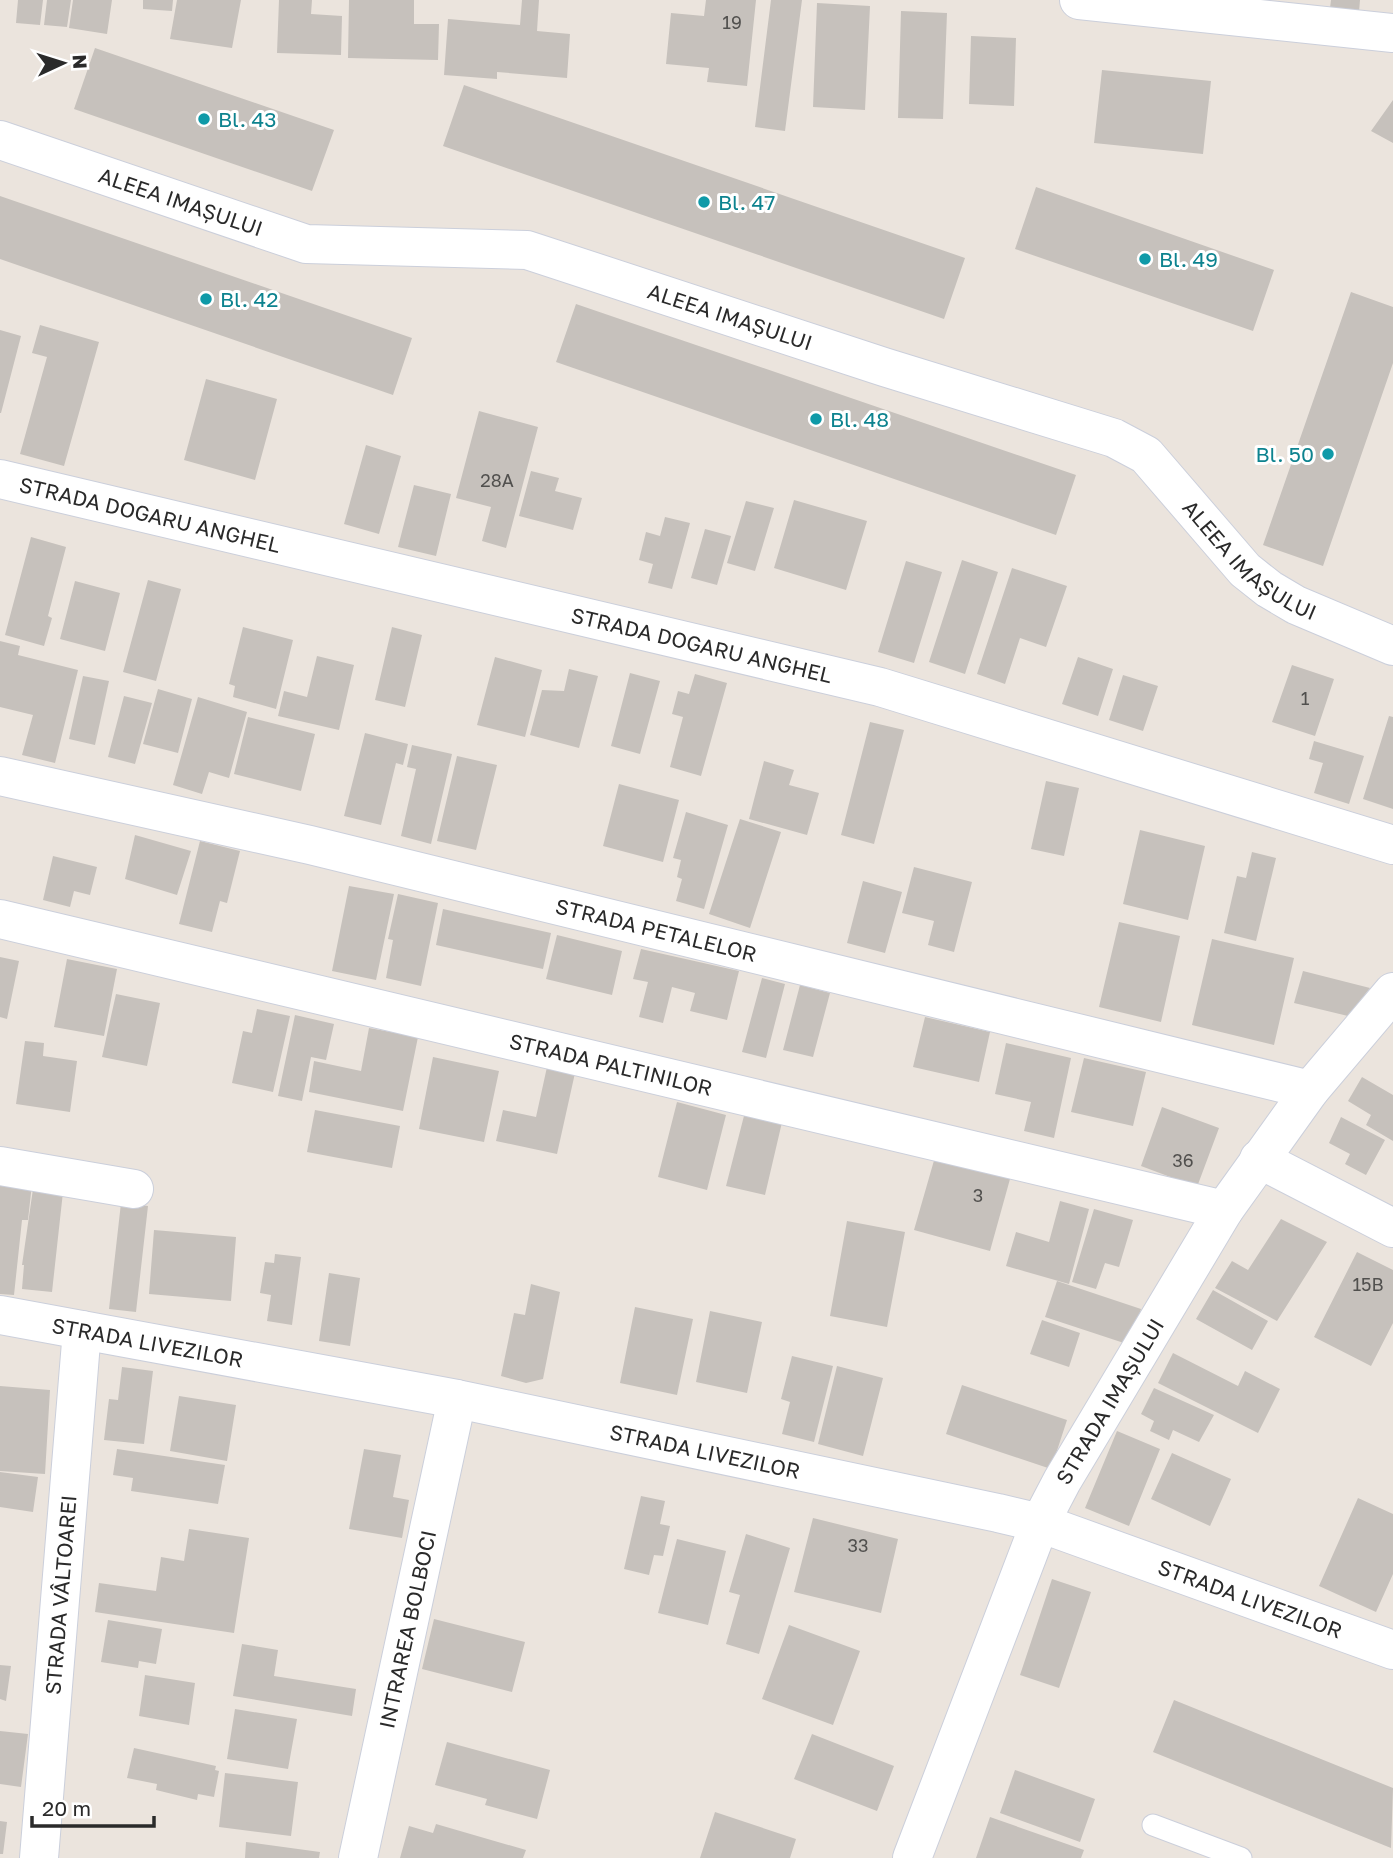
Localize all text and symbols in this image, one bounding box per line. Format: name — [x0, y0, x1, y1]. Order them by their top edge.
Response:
house number: 19 — [722, 11, 742, 33]
north arrow — [28, 28, 98, 98]
text: N — [68, 54, 92, 70]
place label: Bl. 43 — [218, 106, 277, 132]
marker: Bl. 43 — [196, 111, 212, 127]
street label: ALEEA IMAȘULUI — [95, 162, 266, 241]
place label: Bl. 47 — [718, 189, 775, 215]
marker: Bl. 47 — [696, 194, 712, 210]
place label: Bl. 49 — [1159, 246, 1218, 272]
marker: Bl. 49 — [1137, 251, 1153, 267]
street label: ALEEA IMAȘULUI — [644, 277, 816, 356]
place label: Bl. 42 — [220, 286, 278, 312]
marker: Bl. 42 — [198, 291, 214, 307]
place label: Bl. 48 — [830, 406, 889, 432]
marker: Bl. 48 — [808, 411, 824, 427]
place label: Bl. 50 — [1255, 441, 1314, 467]
marker: Bl. 50 — [1320, 446, 1336, 462]
house number: 28A — [480, 469, 514, 491]
street label: STRADA DOGARU ANGHEL — [17, 471, 283, 558]
street label: ALEEA IMAȘULUI — [1177, 494, 1321, 625]
street label: STRADA DOGARU ANGHEL — [569, 601, 835, 688]
house number: 1 — [1301, 687, 1310, 709]
street label: STRADA PETALELOR — [553, 893, 759, 967]
street label: STRADA PALTINILOR — [507, 1028, 715, 1101]
house number: 36 — [1172, 1149, 1194, 1171]
house number: 3 — [973, 1184, 983, 1206]
house number: 15B — [1352, 1273, 1384, 1295]
street label: STRADA LIVEZILOR — [50, 1312, 245, 1372]
street label: STRADA IMAȘULUI — [1050, 1313, 1169, 1489]
street label: STRADA LIVEZILOR — [607, 1419, 802, 1484]
street label: STRADA VÂLTOAREI — [39, 1494, 82, 1696]
street label: INTRAREA BOLBOCI — [373, 1528, 441, 1731]
house number: 33 — [847, 1534, 869, 1556]
street label: STRADA LIVEZILOR — [1154, 1554, 1346, 1644]
scale bar — [32, 1784, 154, 1828]
text: 20 m — [42, 1795, 91, 1821]

